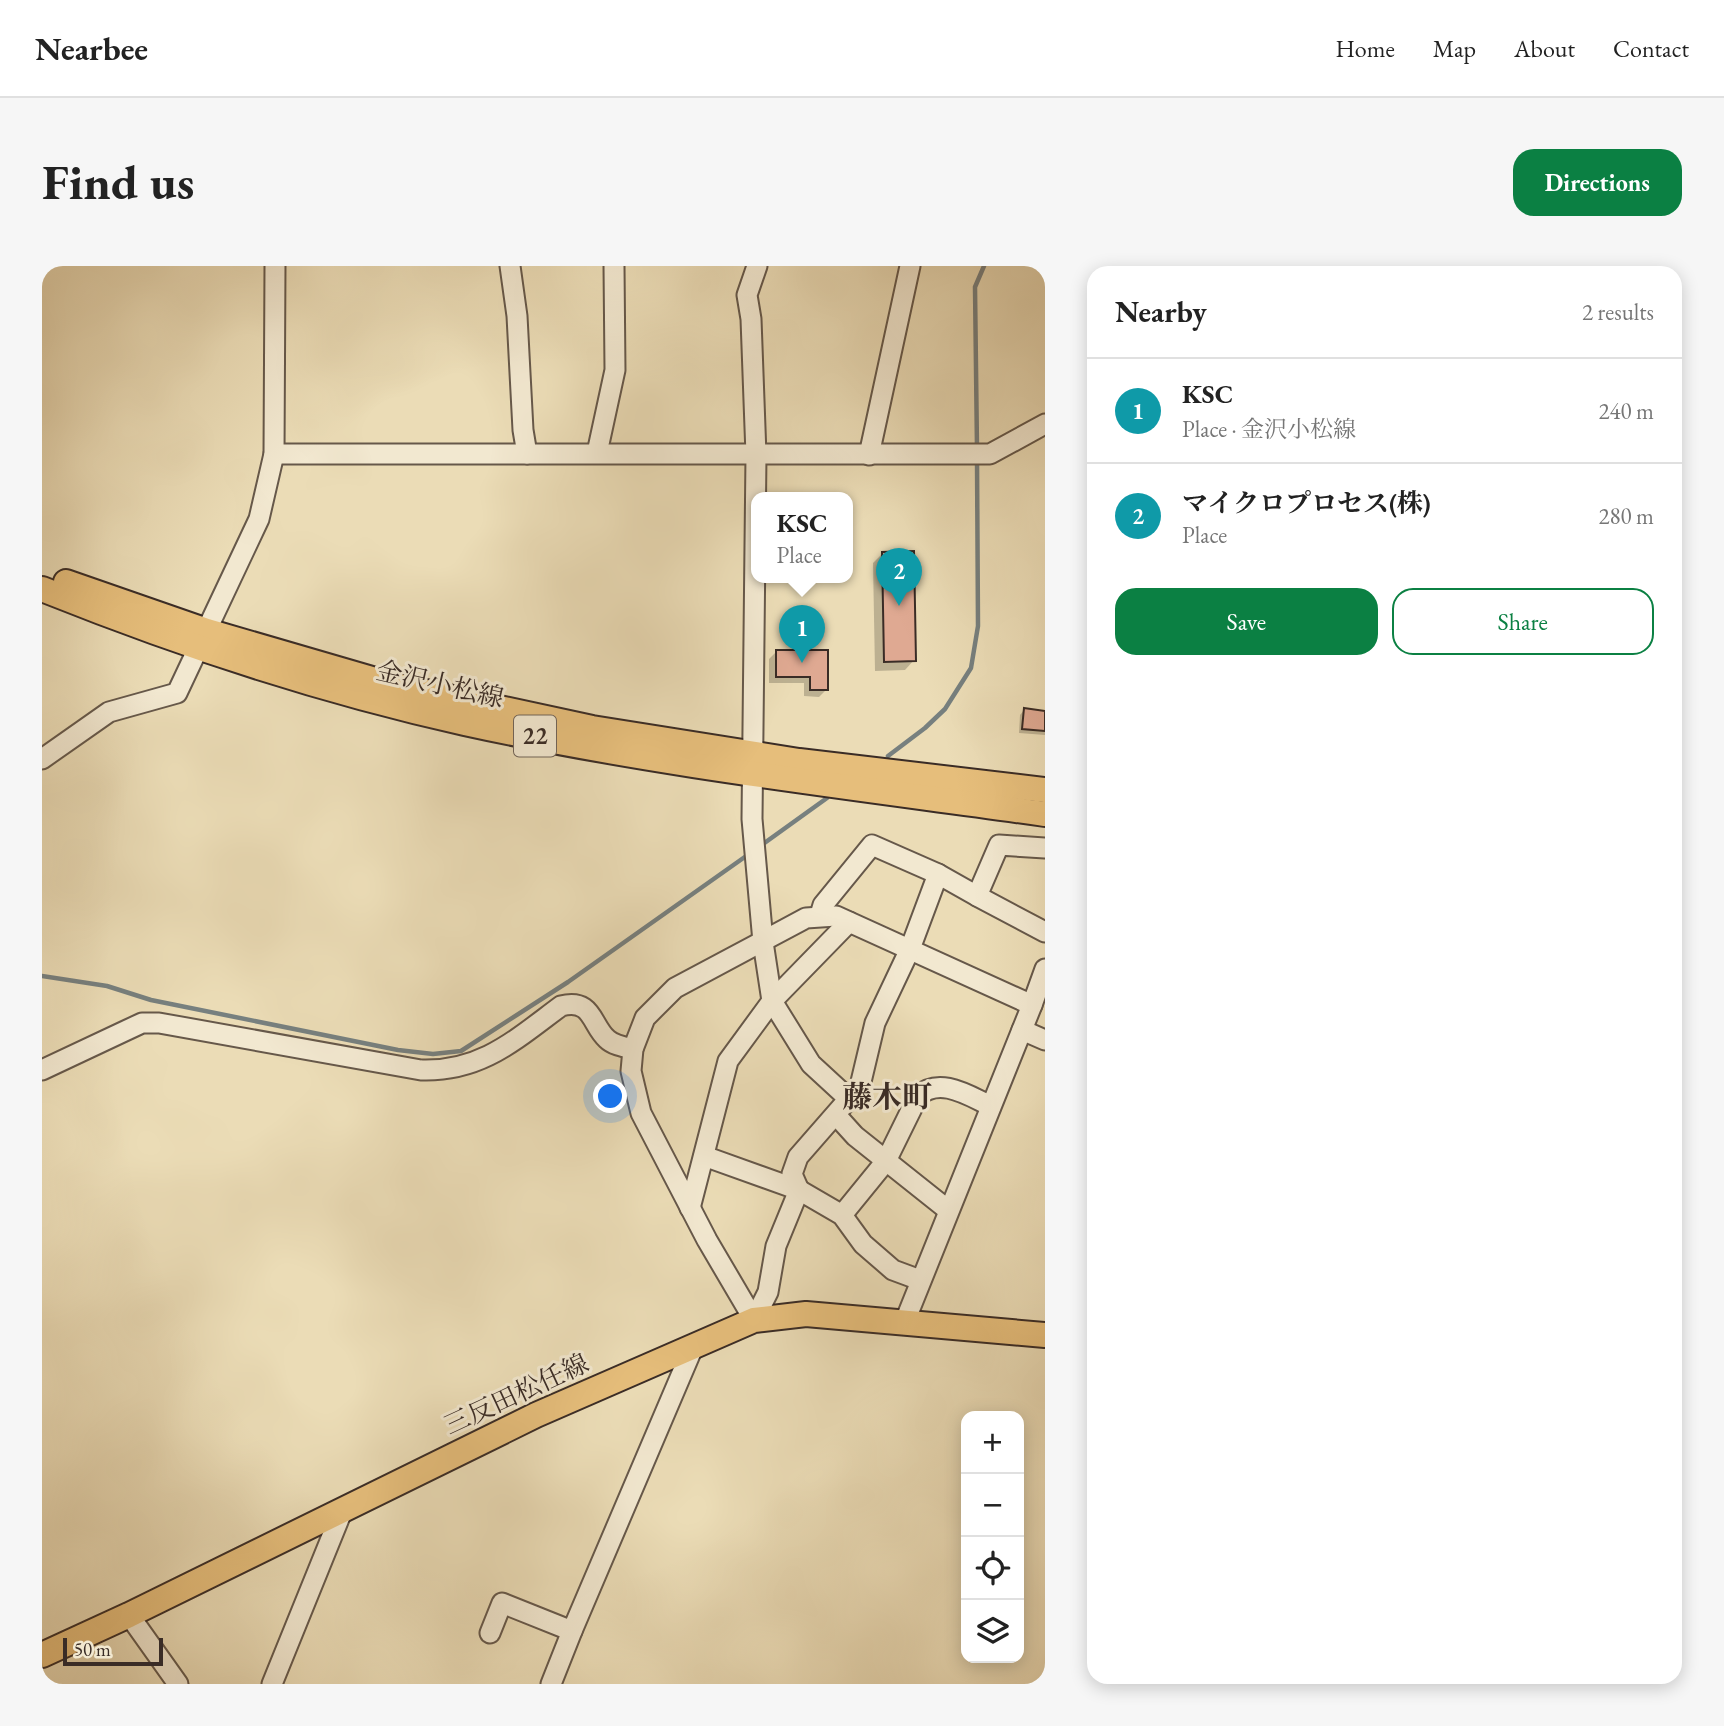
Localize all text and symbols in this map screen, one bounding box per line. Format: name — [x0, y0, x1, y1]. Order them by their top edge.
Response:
text: Nearbee — [35, 27, 148, 70]
text: Home — [1335, 33, 1395, 64]
text: Map — [1433, 33, 1476, 64]
text: About — [1514, 33, 1575, 64]
text: Contact — [1613, 33, 1689, 64]
button: Directions — [1513, 149, 1682, 216]
text: Find us — [42, 150, 194, 214]
text: Nearby — [1115, 292, 1207, 331]
text: 2 results — [1582, 297, 1654, 327]
text: KSC — [1182, 377, 1233, 411]
text: 1 — [1132, 396, 1144, 426]
text: 240 m — [1598, 396, 1654, 426]
text: Place · 金沢小松線 — [1182, 414, 1356, 444]
text: マイクロプロセス(株) — [1182, 486, 1431, 520]
popup — [751, 492, 853, 583]
text: 2 — [1132, 501, 1144, 531]
text: 280 m — [1598, 501, 1654, 531]
text: KSC — [776, 506, 828, 540]
text: Place — [1182, 520, 1227, 550]
text: Place — [776, 540, 822, 570]
pin: 2 — [876, 548, 922, 606]
button: Save — [1115, 588, 1378, 655]
button: Share — [1392, 588, 1654, 655]
pin: 1 — [779, 605, 825, 663]
street label: 金沢小松線 — [373, 653, 507, 715]
road number: 22 — [514, 715, 556, 756]
district label: 藤木町 — [842, 1077, 932, 1116]
your location — [593, 1079, 627, 1113]
street label: 三反田松任線 — [438, 1346, 594, 1442]
map controls — [961, 1411, 1024, 1663]
button: + — [961, 1411, 1024, 1474]
button: − — [961, 1474, 1024, 1537]
button: locate — [961, 1537, 1024, 1600]
button: layers — [961, 1600, 1024, 1663]
scale bar — [63, 1635, 163, 1667]
text: 50 m — [74, 1637, 111, 1662]

